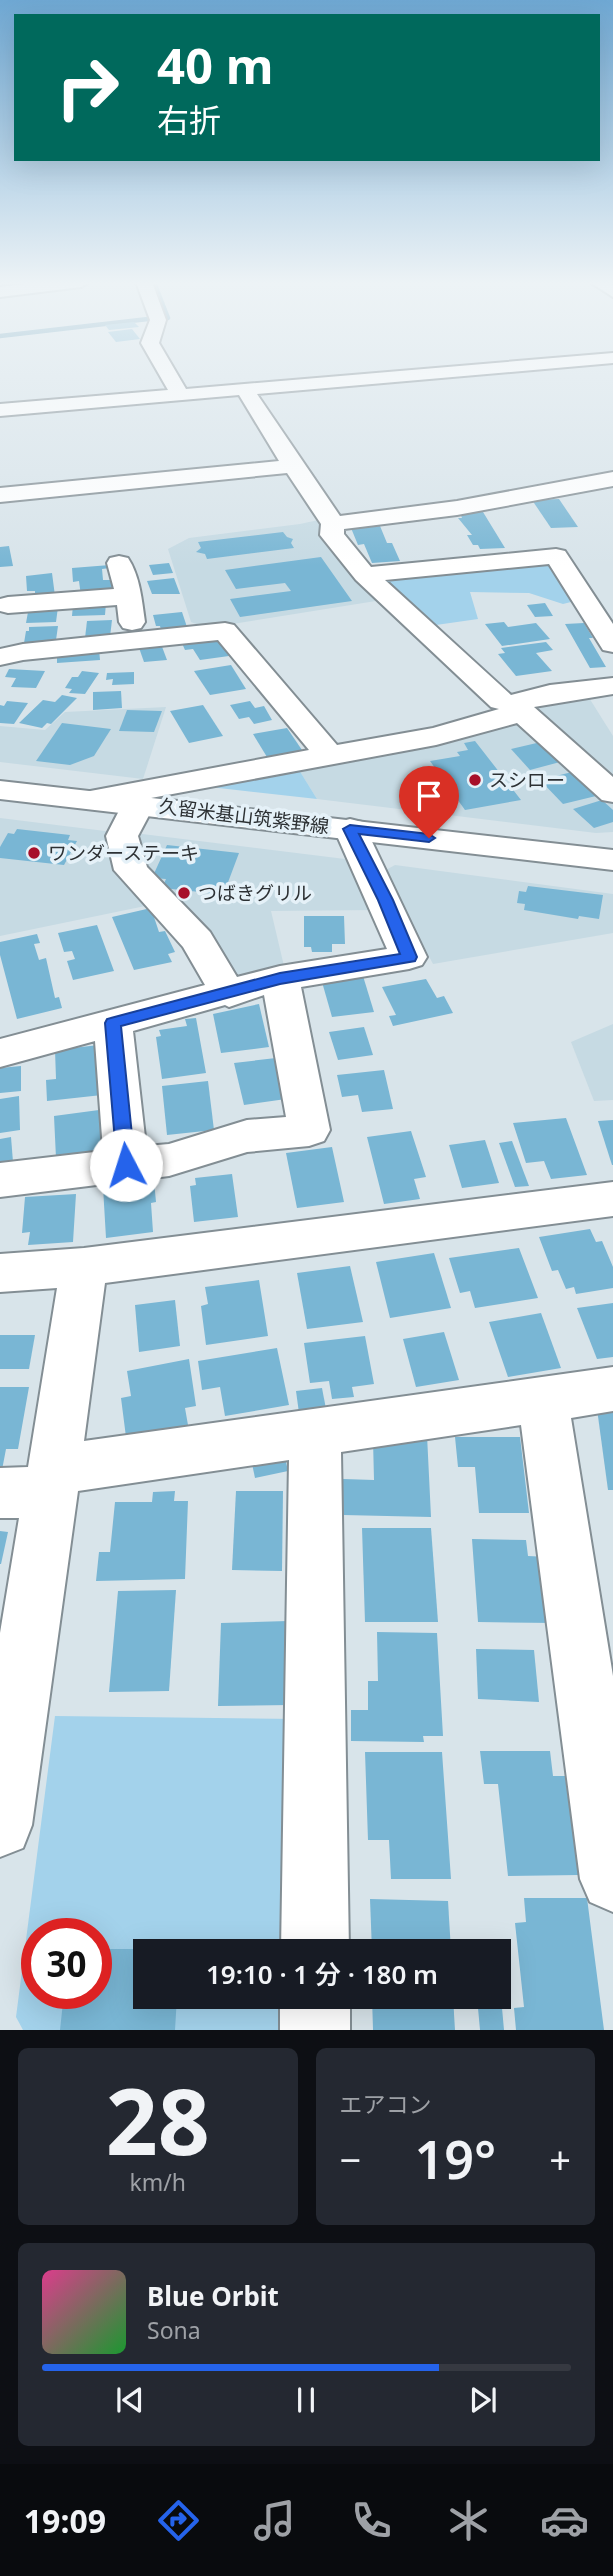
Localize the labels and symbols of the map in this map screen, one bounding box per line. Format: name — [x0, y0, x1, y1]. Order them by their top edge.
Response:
pin — [399, 766, 459, 838]
place label: スシロー — [489, 767, 565, 793]
marker: スシロー — [467, 772, 483, 788]
street label: 久留米基山筑紫野線 — [158, 793, 330, 839]
place label: ワンダーステーキ — [48, 840, 199, 866]
marker: ワンダーステーキ — [26, 845, 42, 861]
place label: つばきグリル — [198, 880, 312, 906]
marker: つばきグリル — [176, 885, 192, 901]
position arrow — [89, 1128, 163, 1202]
speed limit sign: 30 — [21, 1918, 112, 2009]

